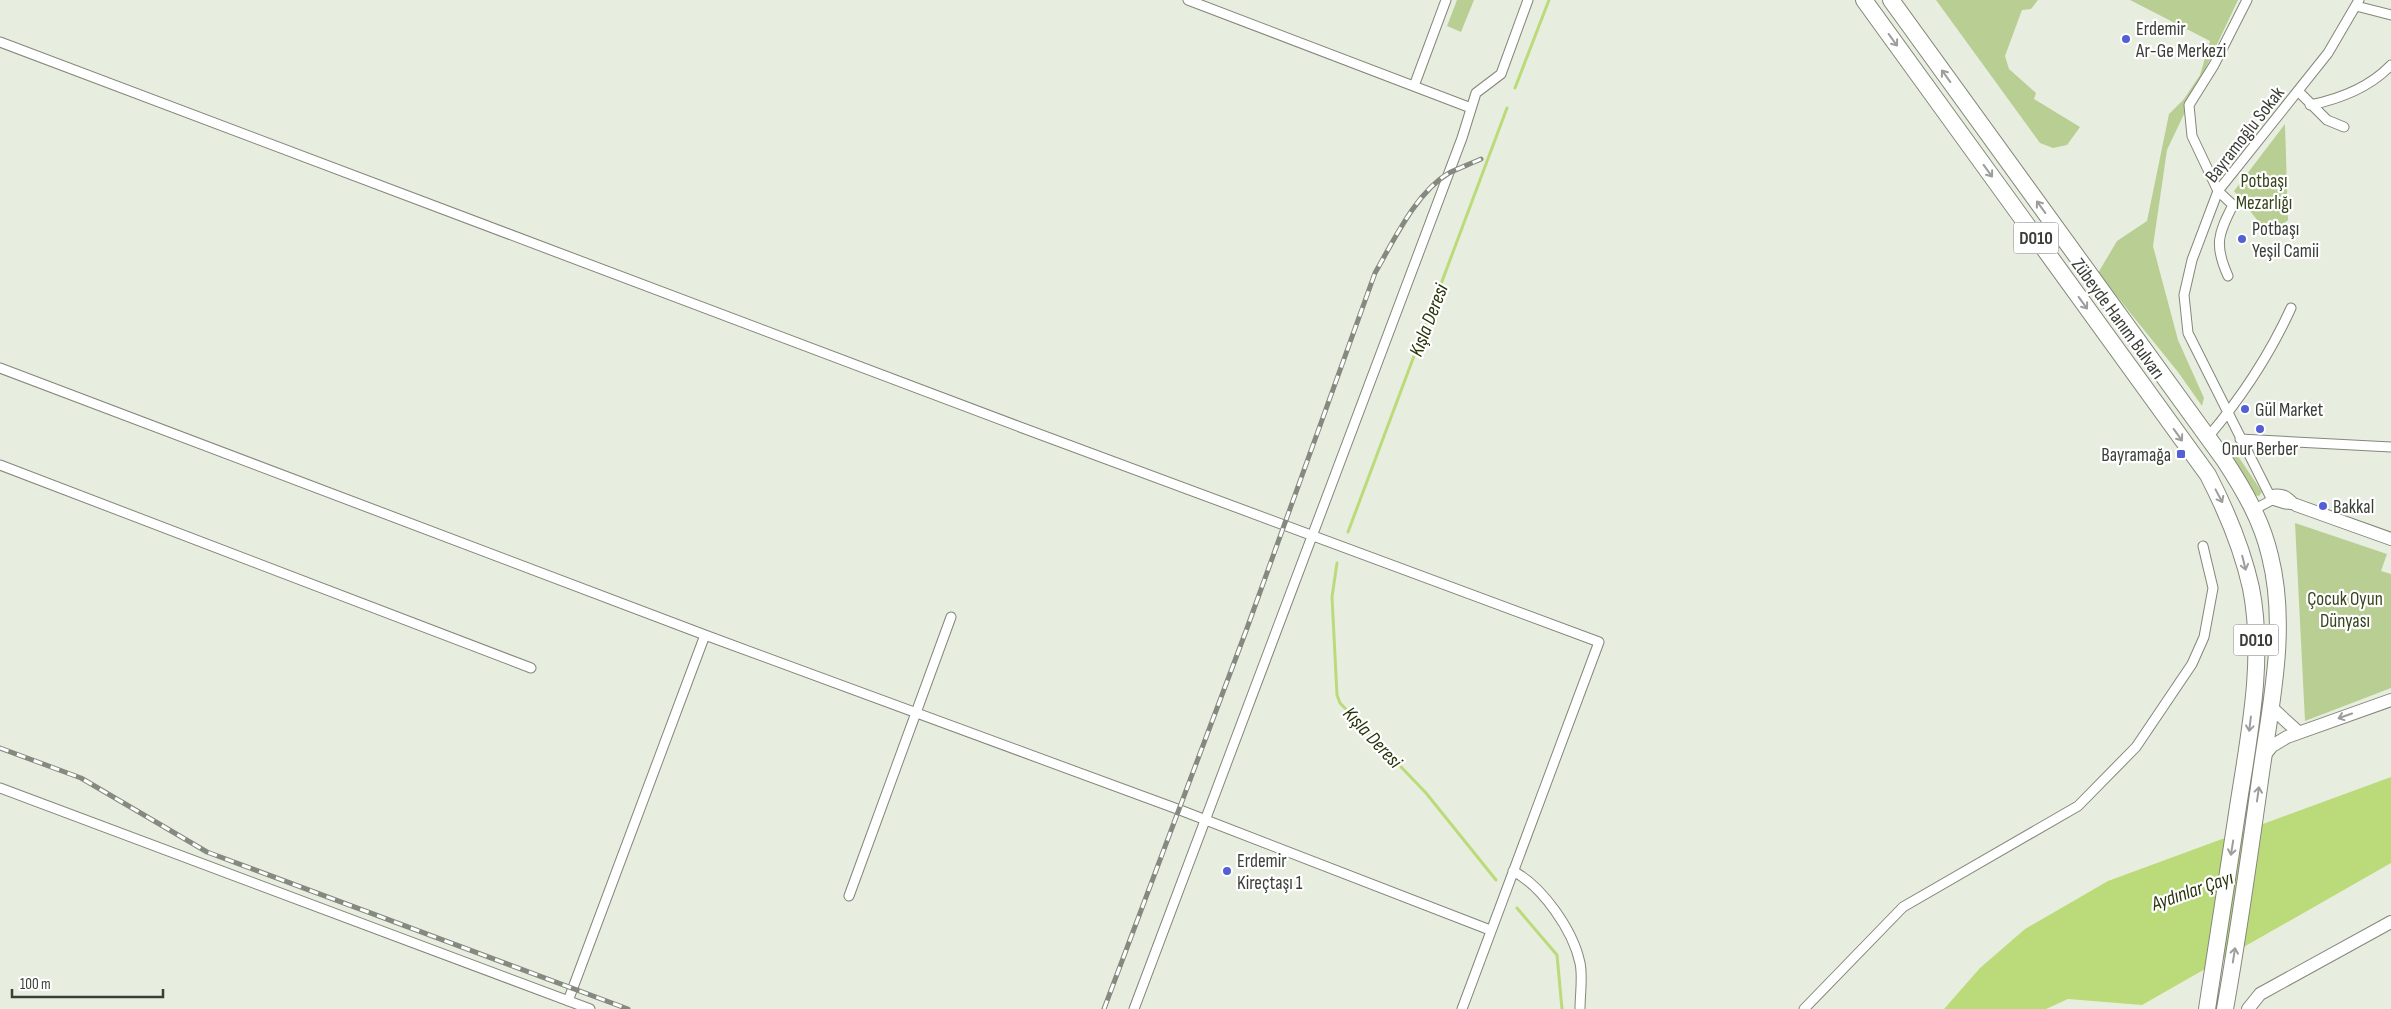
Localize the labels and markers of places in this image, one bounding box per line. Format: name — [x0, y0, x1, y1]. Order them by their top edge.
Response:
place label: Erdemir Ar-Ge Merkezi — [2135, 18, 2226, 63]
marker: Erdemir Ar-Ge Merkezi — [2120, 33, 2132, 45]
place label: Potbaşı Yeşil Camii — [2252, 218, 2319, 263]
marker: Potbaşı Yeşil Camii — [2236, 233, 2248, 245]
place label: Gül Market — [2255, 399, 2324, 422]
marker: Gül Market — [2239, 403, 2251, 415]
marker: Onur Berber — [2254, 423, 2266, 435]
place label: Onur Berber — [2222, 438, 2299, 461]
place label: Bayramağa — [2101, 444, 2171, 467]
marker: Bayramağa — [2175, 448, 2187, 460]
place label: Bakkal — [2333, 496, 2374, 519]
marker: Bakkal — [2317, 500, 2329, 512]
place label: Erdemir Kireçtaşı 1 — [1237, 850, 1303, 895]
marker: Erdemir Kireçtaşı 1 — [1221, 865, 1233, 877]

